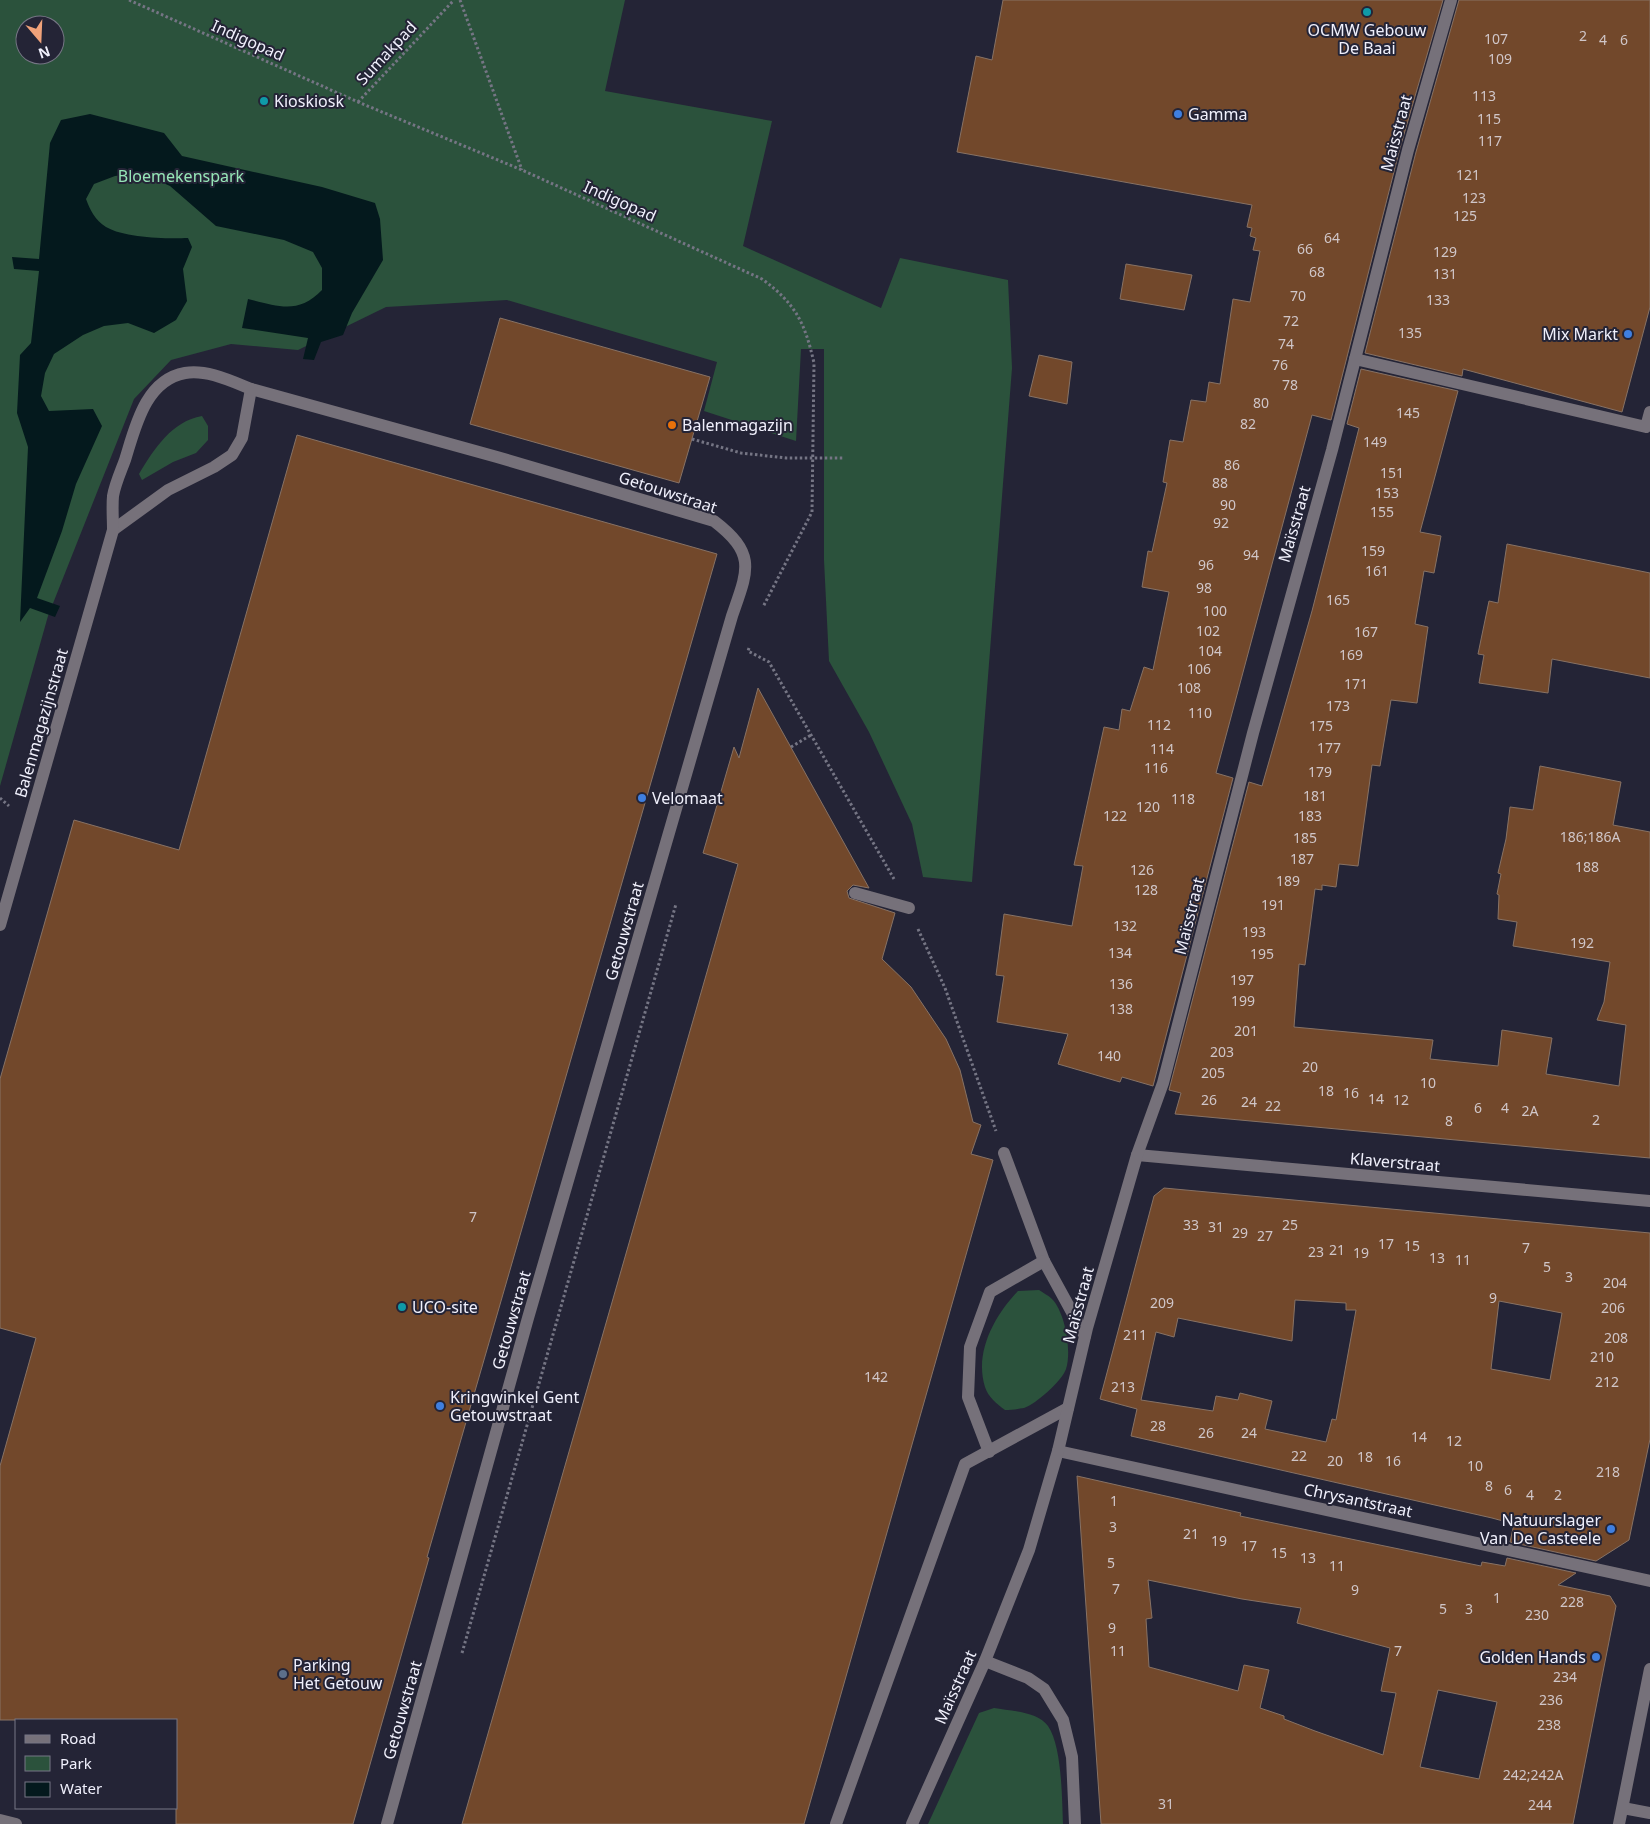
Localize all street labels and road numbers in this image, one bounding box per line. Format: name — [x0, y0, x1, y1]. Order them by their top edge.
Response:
street label: Indigopad — [208, 14, 288, 66]
street label: Sumakpad — [351, 16, 421, 90]
street label: Maïsstraat — [1375, 92, 1417, 174]
street label: Indigopad — [580, 175, 660, 227]
street label: Getouwstraat — [616, 466, 720, 518]
street label: Maïsstraat — [1273, 483, 1315, 565]
street label: Balenmagazijnstraat — [9, 646, 73, 800]
street label: Maïsstraat — [1169, 875, 1209, 957]
street label: Getouwstraat — [599, 879, 649, 983]
street label: Klaverstraat — [1349, 1147, 1441, 1177]
street label: Maïsstraat — [1057, 1264, 1099, 1346]
street label: Getouwstraat — [486, 1268, 536, 1372]
street label: Chrysantstraat — [1302, 1478, 1415, 1522]
street label: Maïsstraat — [929, 1646, 981, 1727]
street label: Getouwstraat — [377, 1658, 427, 1762]

